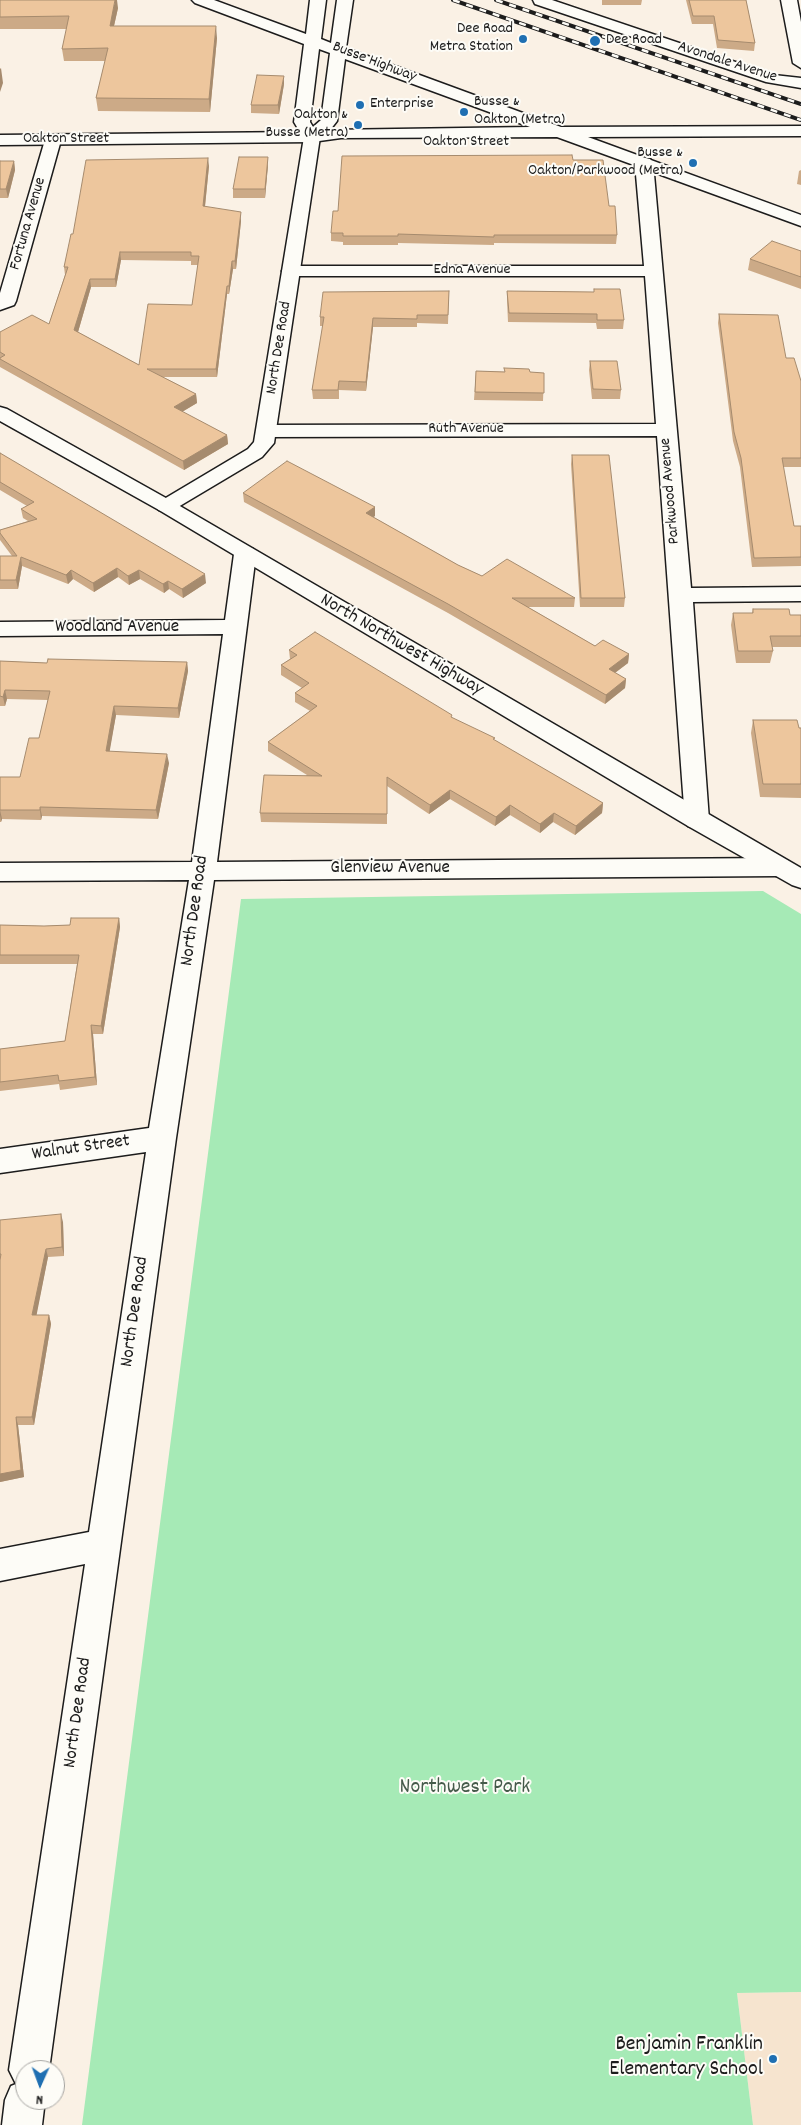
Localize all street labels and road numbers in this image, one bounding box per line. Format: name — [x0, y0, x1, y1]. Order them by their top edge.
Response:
street label: Busse Highway — [329, 38, 419, 88]
street label: Avondale Avenue — [675, 38, 779, 88]
street label: Oakton Street — [23, 130, 109, 150]
street label: Oakton Street — [423, 133, 509, 153]
street label: Fortuna Avenue — [7, 176, 51, 272]
street label: Edna Avenue — [433, 261, 511, 281]
street label: North Dee Road — [263, 300, 297, 396]
street label: Ruth Avenue — [428, 420, 504, 440]
street label: Parkwood Avenue — [657, 437, 685, 545]
street label: North Northwest Highway — [315, 590, 487, 702]
street label: Woodland Avenue — [55, 617, 179, 639]
street label: North Dee Road — [177, 854, 215, 968]
street label: Glenview Avenue — [330, 858, 450, 880]
street label: Walnut Street — [30, 1131, 132, 1167]
street label: North Dee Road — [117, 1255, 155, 1369]
street label: North Dee Road — [60, 1656, 98, 1770]

